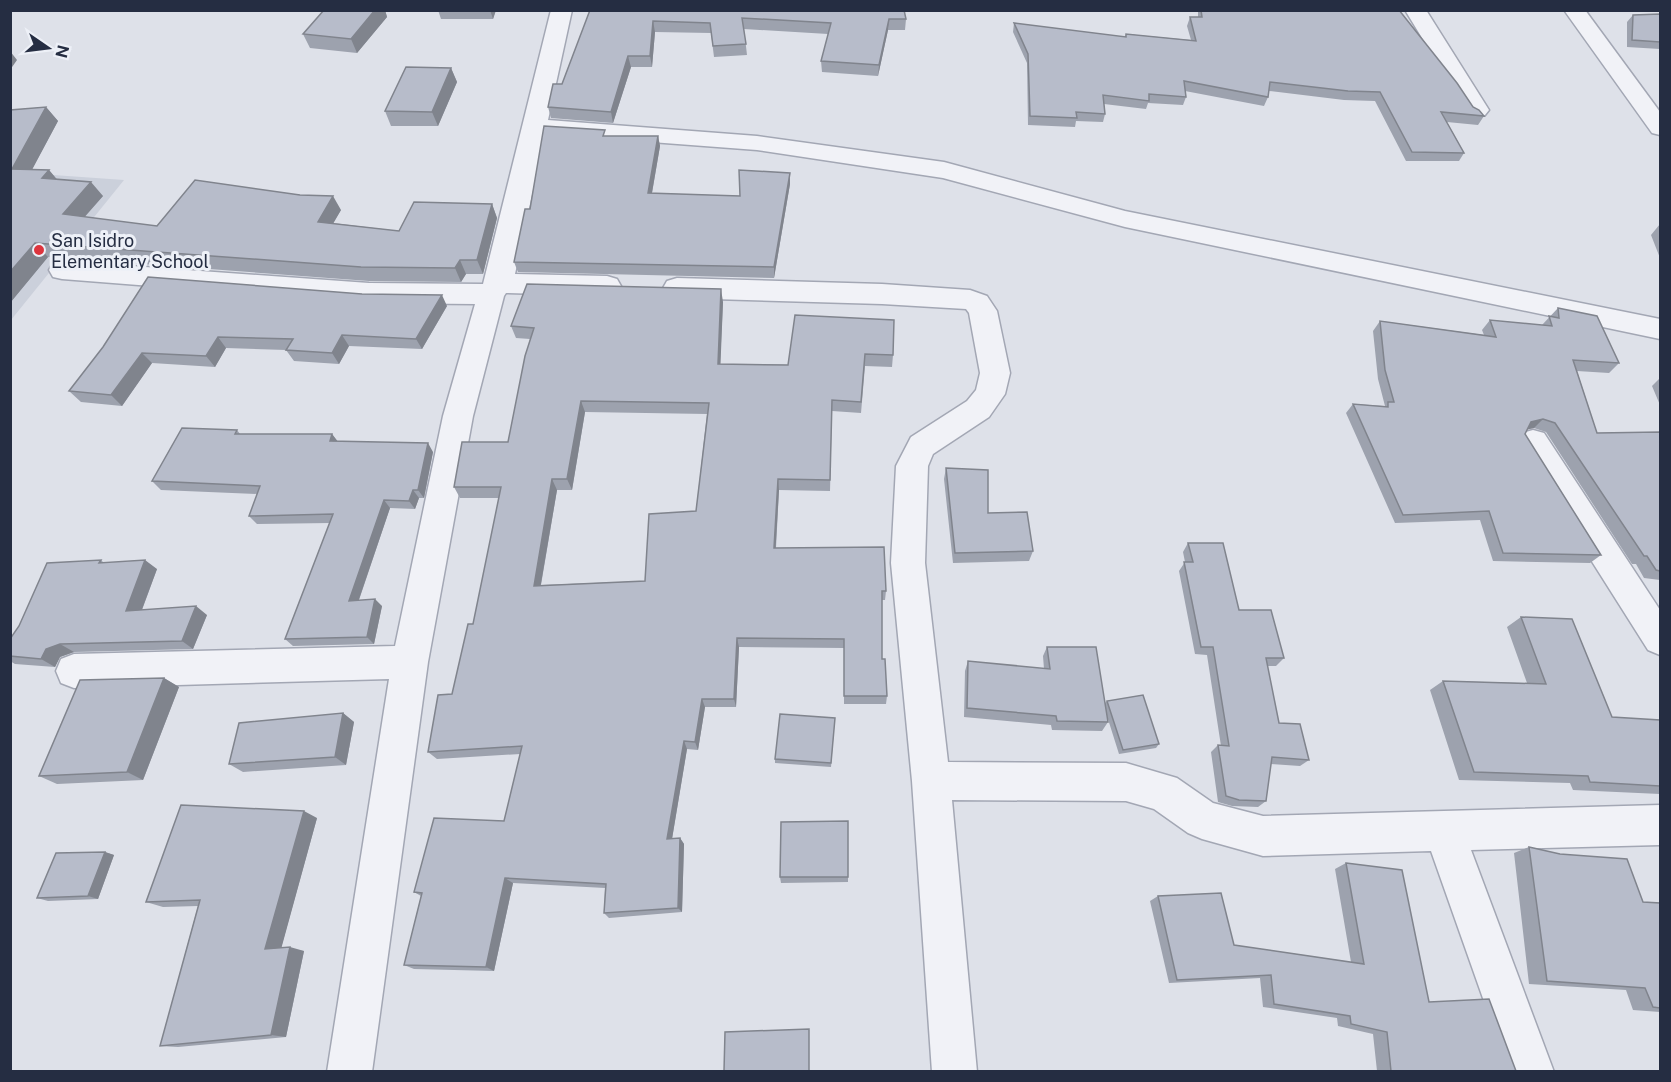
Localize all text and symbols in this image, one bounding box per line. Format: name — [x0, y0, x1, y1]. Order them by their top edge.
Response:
north arrow — [18, 18, 78, 78]
text: N — [51, 43, 73, 60]
place label: San Isidro Elementary School — [51, 230, 209, 272]
marker: San Isidro Elementary School — [32, 243, 46, 257]

